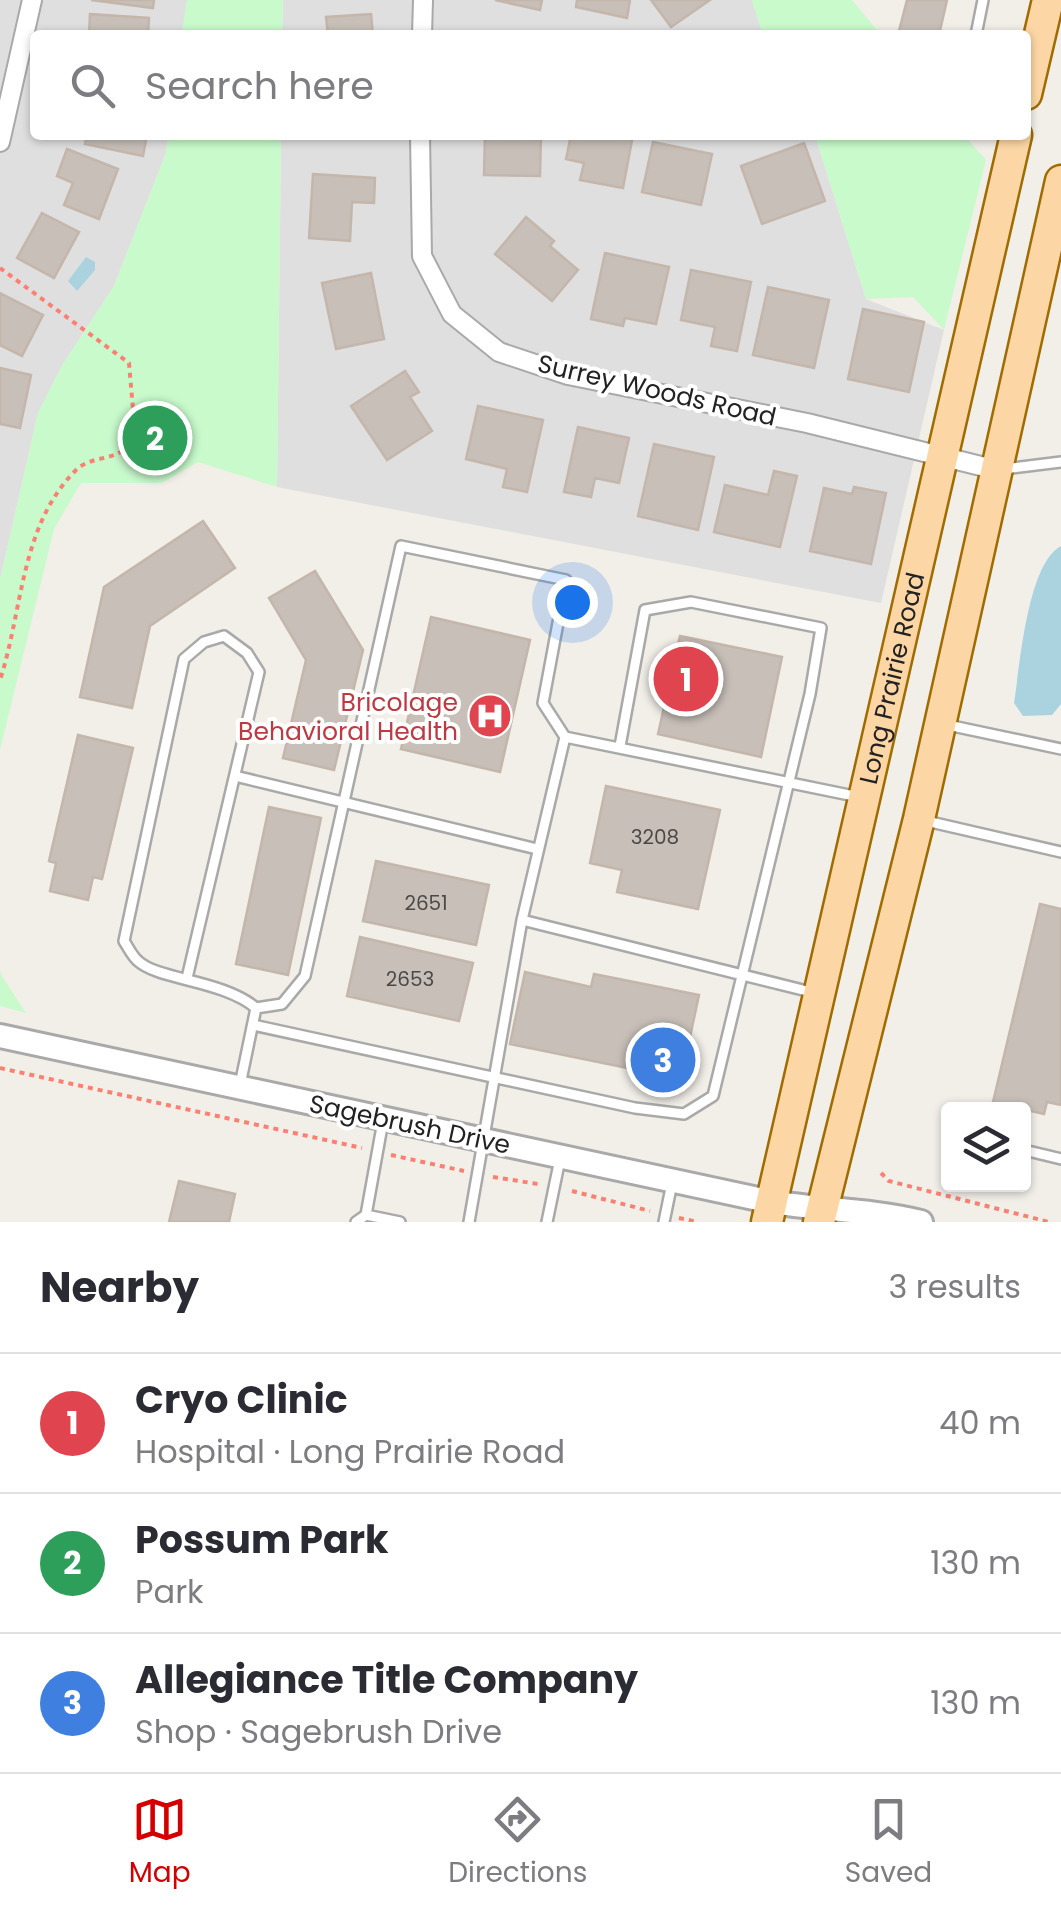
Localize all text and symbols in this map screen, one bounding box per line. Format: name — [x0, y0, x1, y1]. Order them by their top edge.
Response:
search box — [30, 30, 1031, 140]
icon: search — [65, 58, 120, 113]
text: Search here — [145, 59, 374, 112]
street label: Surrey Woods Road — [534, 346, 780, 435]
pin: 2 — [122, 400, 188, 476]
street label: Long Prairie Road — [851, 569, 933, 787]
your location — [547, 577, 598, 628]
pin: 1 — [654, 642, 718, 716]
place label: Bricolage Behavioral Health — [238, 685, 458, 749]
hospital icon: Bricolage Behavioral Health — [467, 693, 513, 739]
house number: 3208 — [631, 823, 679, 851]
house number: 2651 — [404, 889, 448, 917]
house number: 2653 — [386, 965, 434, 993]
pin: 3 — [630, 1022, 696, 1098]
street label: Sagebrush Drive — [306, 1086, 514, 1163]
map controls — [941, 1102, 1031, 1192]
button: layers — [941, 1102, 1031, 1192]
text: Nearby — [40, 1258, 199, 1317]
text: 3 results — [888, 1264, 1021, 1309]
text: Cryo Clinic — [135, 1373, 348, 1426]
text: 1 — [66, 1400, 79, 1445]
text: 40 m — [939, 1400, 1021, 1445]
text: Hospital · Long Prairie Road — [135, 1429, 565, 1474]
text: Possum Park — [135, 1513, 389, 1566]
text: 2 — [63, 1540, 82, 1585]
text: 130 m — [930, 1540, 1021, 1585]
text: Park — [135, 1569, 204, 1614]
text: Allegiance Title Company — [135, 1653, 638, 1706]
text: 3 — [63, 1680, 82, 1725]
text: 130 m — [930, 1680, 1021, 1725]
text: Shop · Sagebrush Drive — [135, 1709, 502, 1754]
tab: Map — [129, 1792, 191, 1894]
tab: Directions — [448, 1792, 587, 1894]
tab: Saved — [845, 1792, 932, 1894]

